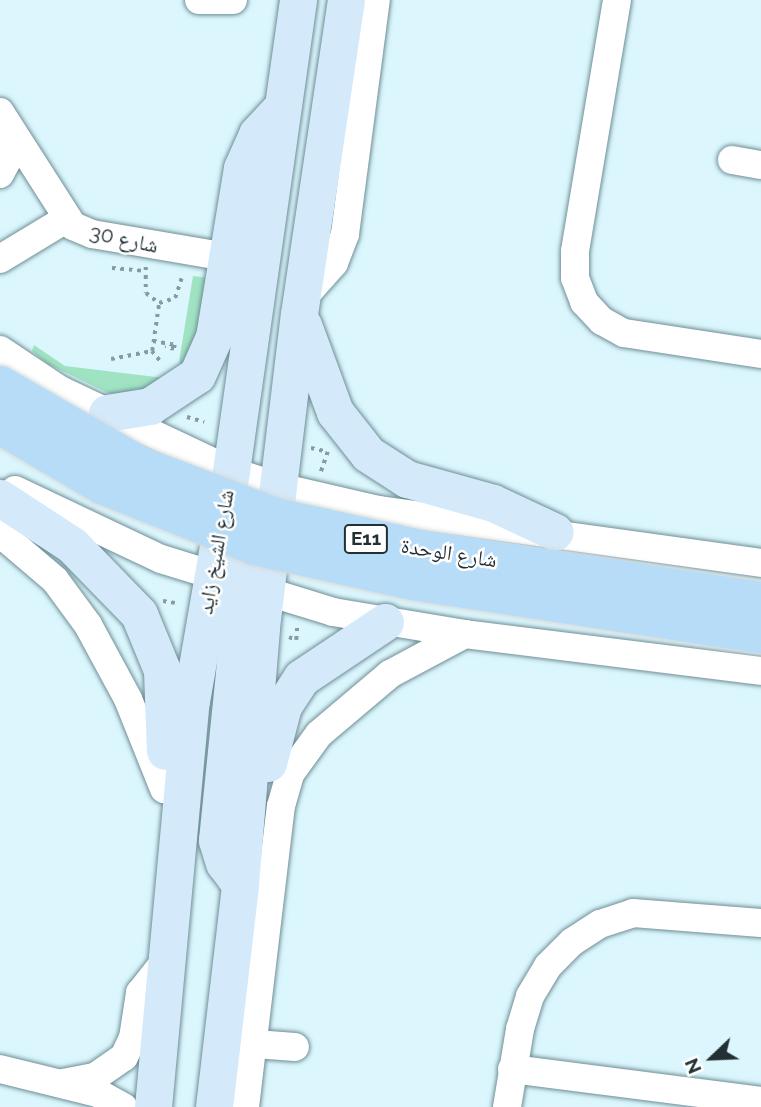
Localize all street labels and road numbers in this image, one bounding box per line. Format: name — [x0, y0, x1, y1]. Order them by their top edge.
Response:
street label: شارع 30 — [87, 219, 161, 259]
street label: شارع الشيخ زايد — [193, 488, 239, 616]
road number: E11 — [343, 524, 389, 554]
street label: شارع الوحدة — [399, 533, 499, 573]

